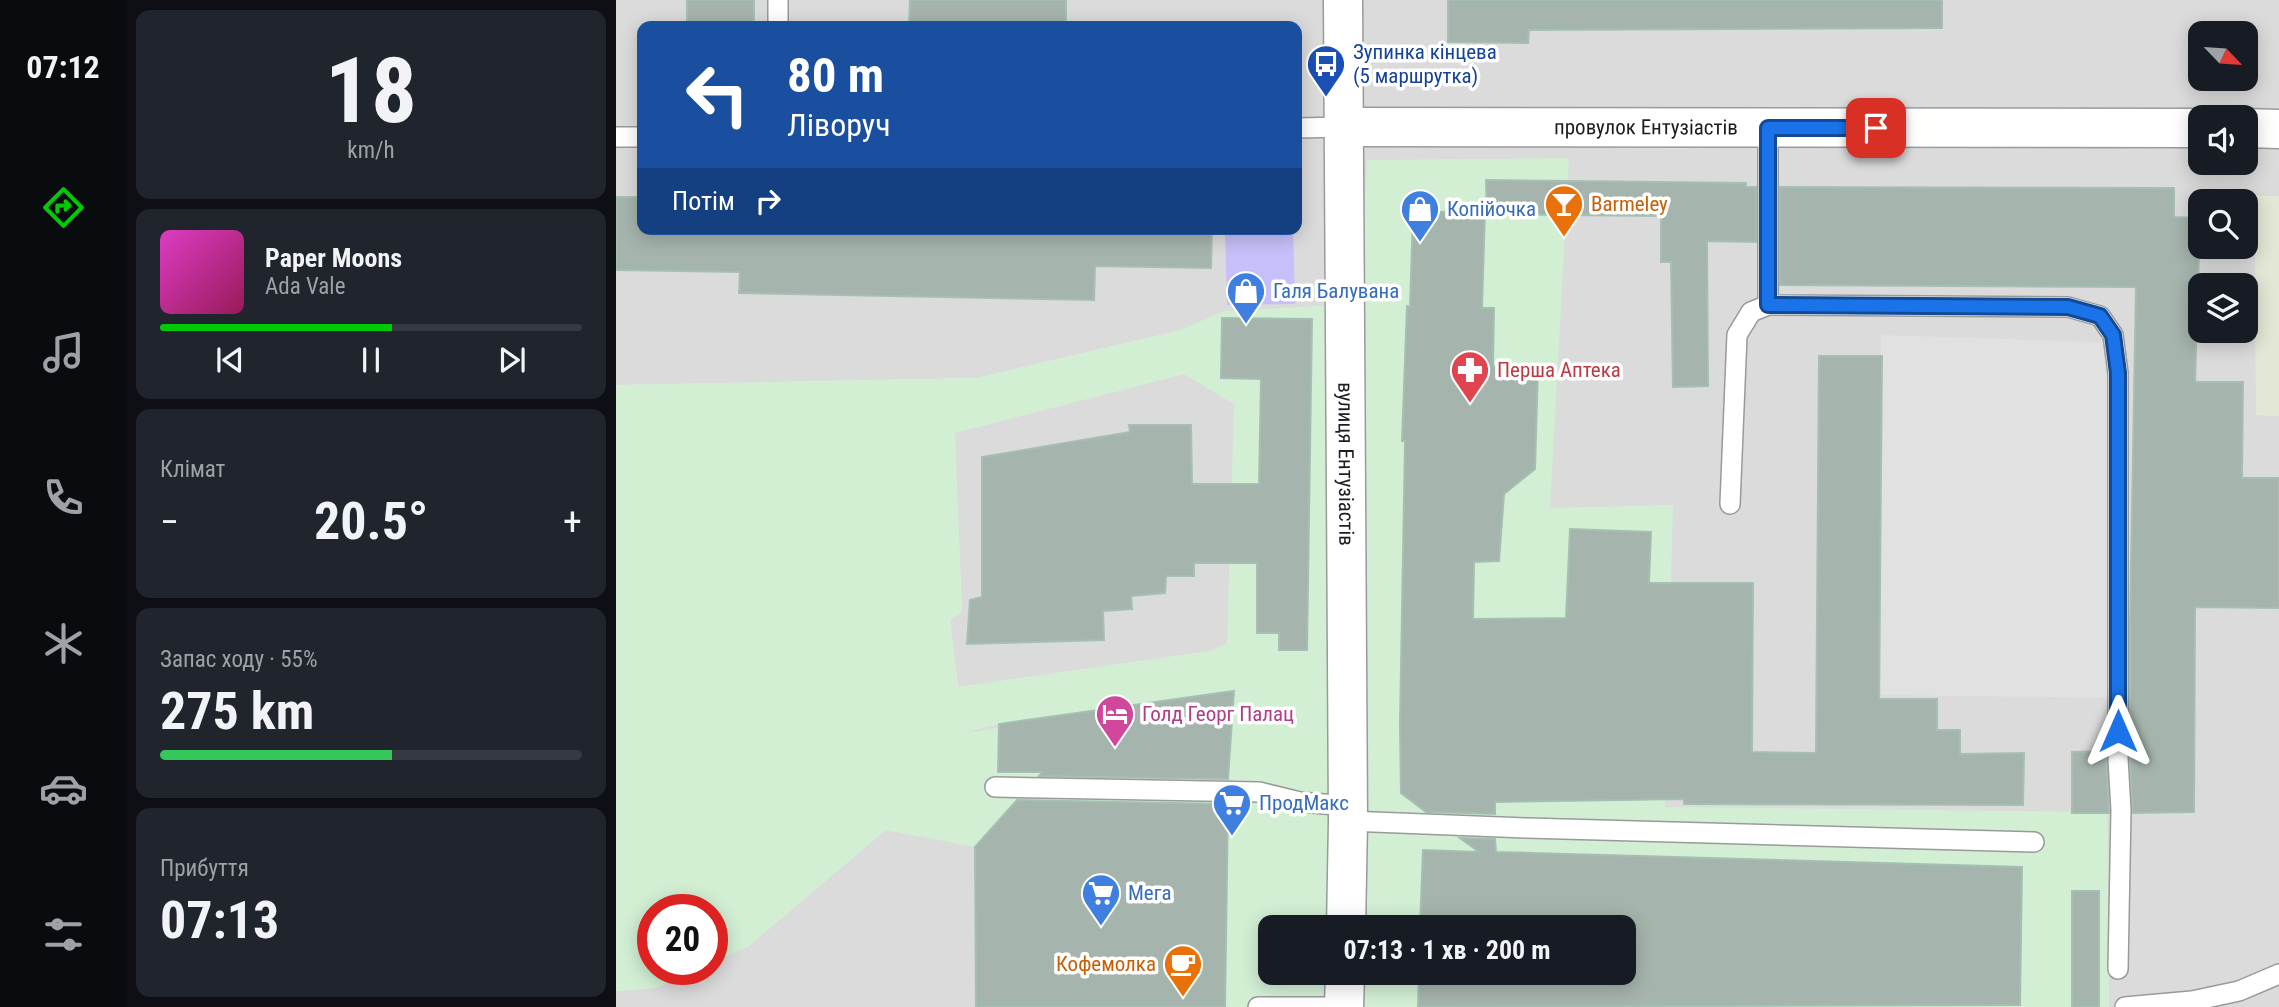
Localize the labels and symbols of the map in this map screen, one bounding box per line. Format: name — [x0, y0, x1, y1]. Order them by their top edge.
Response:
north arrow — [2188, 21, 2258, 91]
place label: Зупинка кінцева (5 маршрутка) — [1353, 40, 1497, 88]
bus stop icon: Зупинка кінцева (5 маршрутка) — [1305, 43, 1347, 98]
pin — [1846, 98, 1906, 158]
street label: провулок Ентузіастів — [1554, 115, 1738, 139]
bar icon: Barmeley — [1543, 183, 1585, 238]
shop icon: Копійочка — [1399, 188, 1441, 243]
place label: Barmeley — [1591, 192, 1668, 216]
place label: Копійочка — [1447, 197, 1536, 221]
shop icon: Галя Балувана — [1225, 270, 1267, 325]
place label: Галя Балувана — [1273, 279, 1399, 303]
pharmacy icon: Перша Аптека — [1449, 349, 1491, 404]
place label: Перша Аптека — [1497, 358, 1621, 382]
street label: вулиця Ентузіастів — [1333, 382, 1358, 546]
hotel icon: Голд Георг Палац — [1094, 693, 1136, 748]
position arrow — [2081, 694, 2155, 768]
place label: Голд Георг Палац — [1142, 702, 1294, 726]
supermarket icon: ПродМакс — [1211, 782, 1253, 837]
place label: ПродМакс — [1259, 791, 1349, 815]
supermarket icon: Мега — [1080, 872, 1122, 927]
place label: Мега — [1128, 881, 1172, 905]
speed limit sign: 20 — [637, 894, 728, 985]
cafe icon: Кофемолка — [1162, 943, 1204, 998]
place label: Кофемолка — [1056, 952, 1156, 976]

